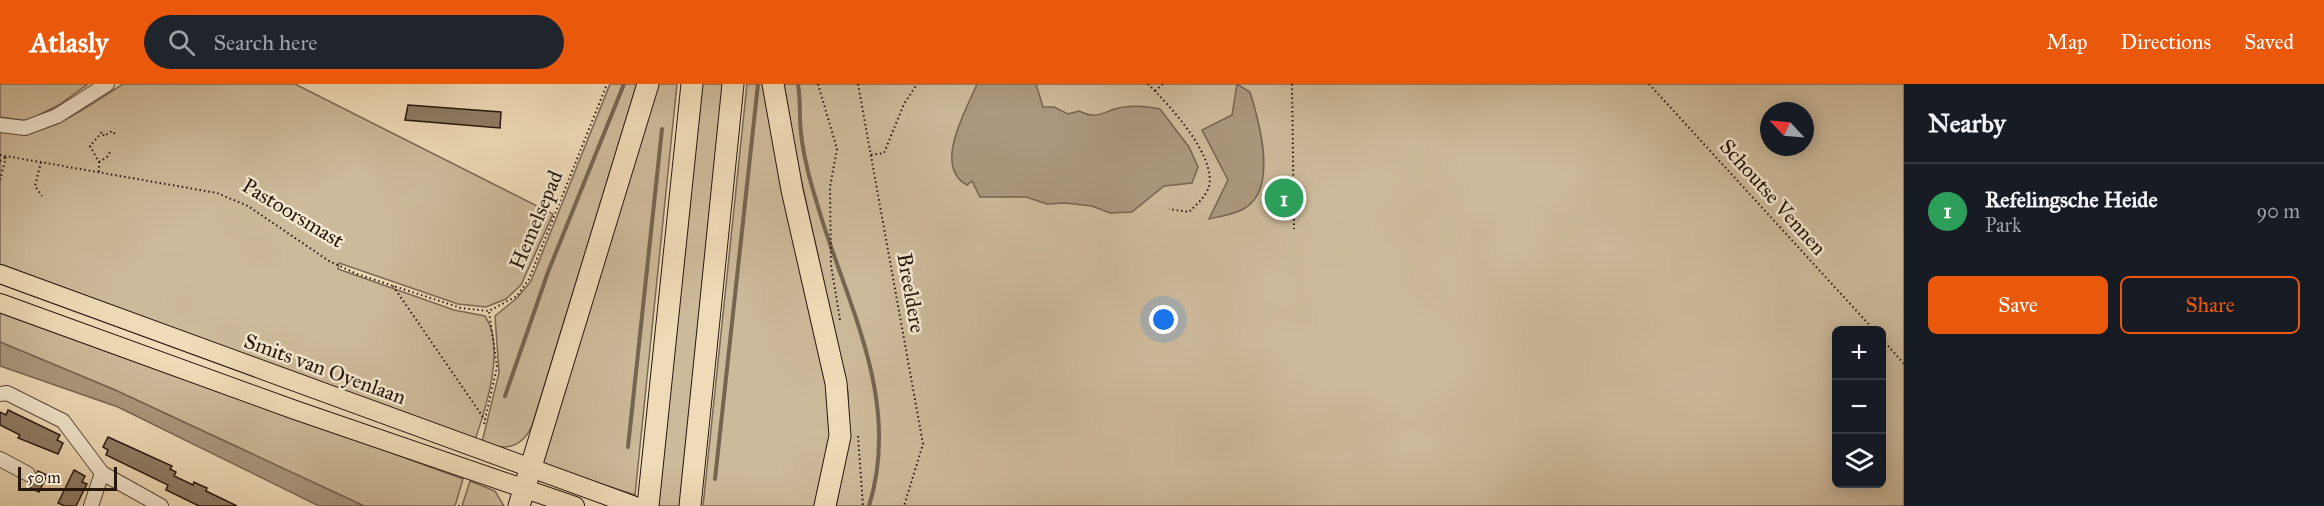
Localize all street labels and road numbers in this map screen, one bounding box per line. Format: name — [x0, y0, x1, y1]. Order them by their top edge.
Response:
street label: Schoutse Vennen — [1714, 133, 1832, 261]
street label: Hemelsepad — [504, 166, 569, 273]
street label: Pastoorsmast — [237, 172, 349, 254]
street label: Breeldere — [891, 251, 931, 335]
street label: Smits van Oyenlaan — [241, 328, 409, 410]

